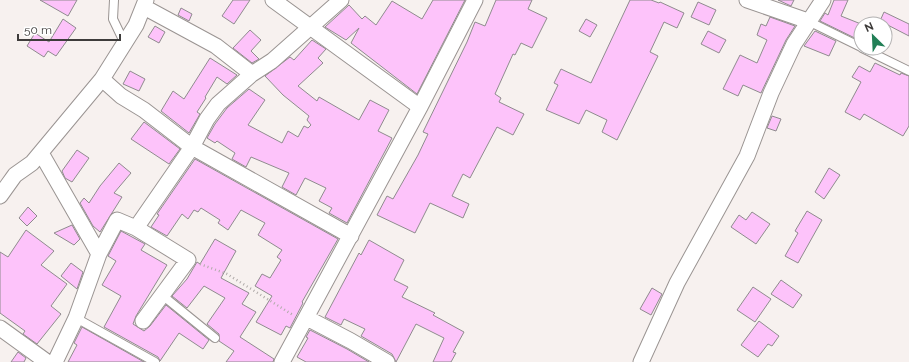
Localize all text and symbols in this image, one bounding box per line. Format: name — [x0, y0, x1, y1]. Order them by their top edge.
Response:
scale bar — [18, 16, 120, 42]
north arrow — [853, 16, 893, 56]
text: N — [863, 20, 876, 35]
text: 50 m — [24, 23, 52, 37]

